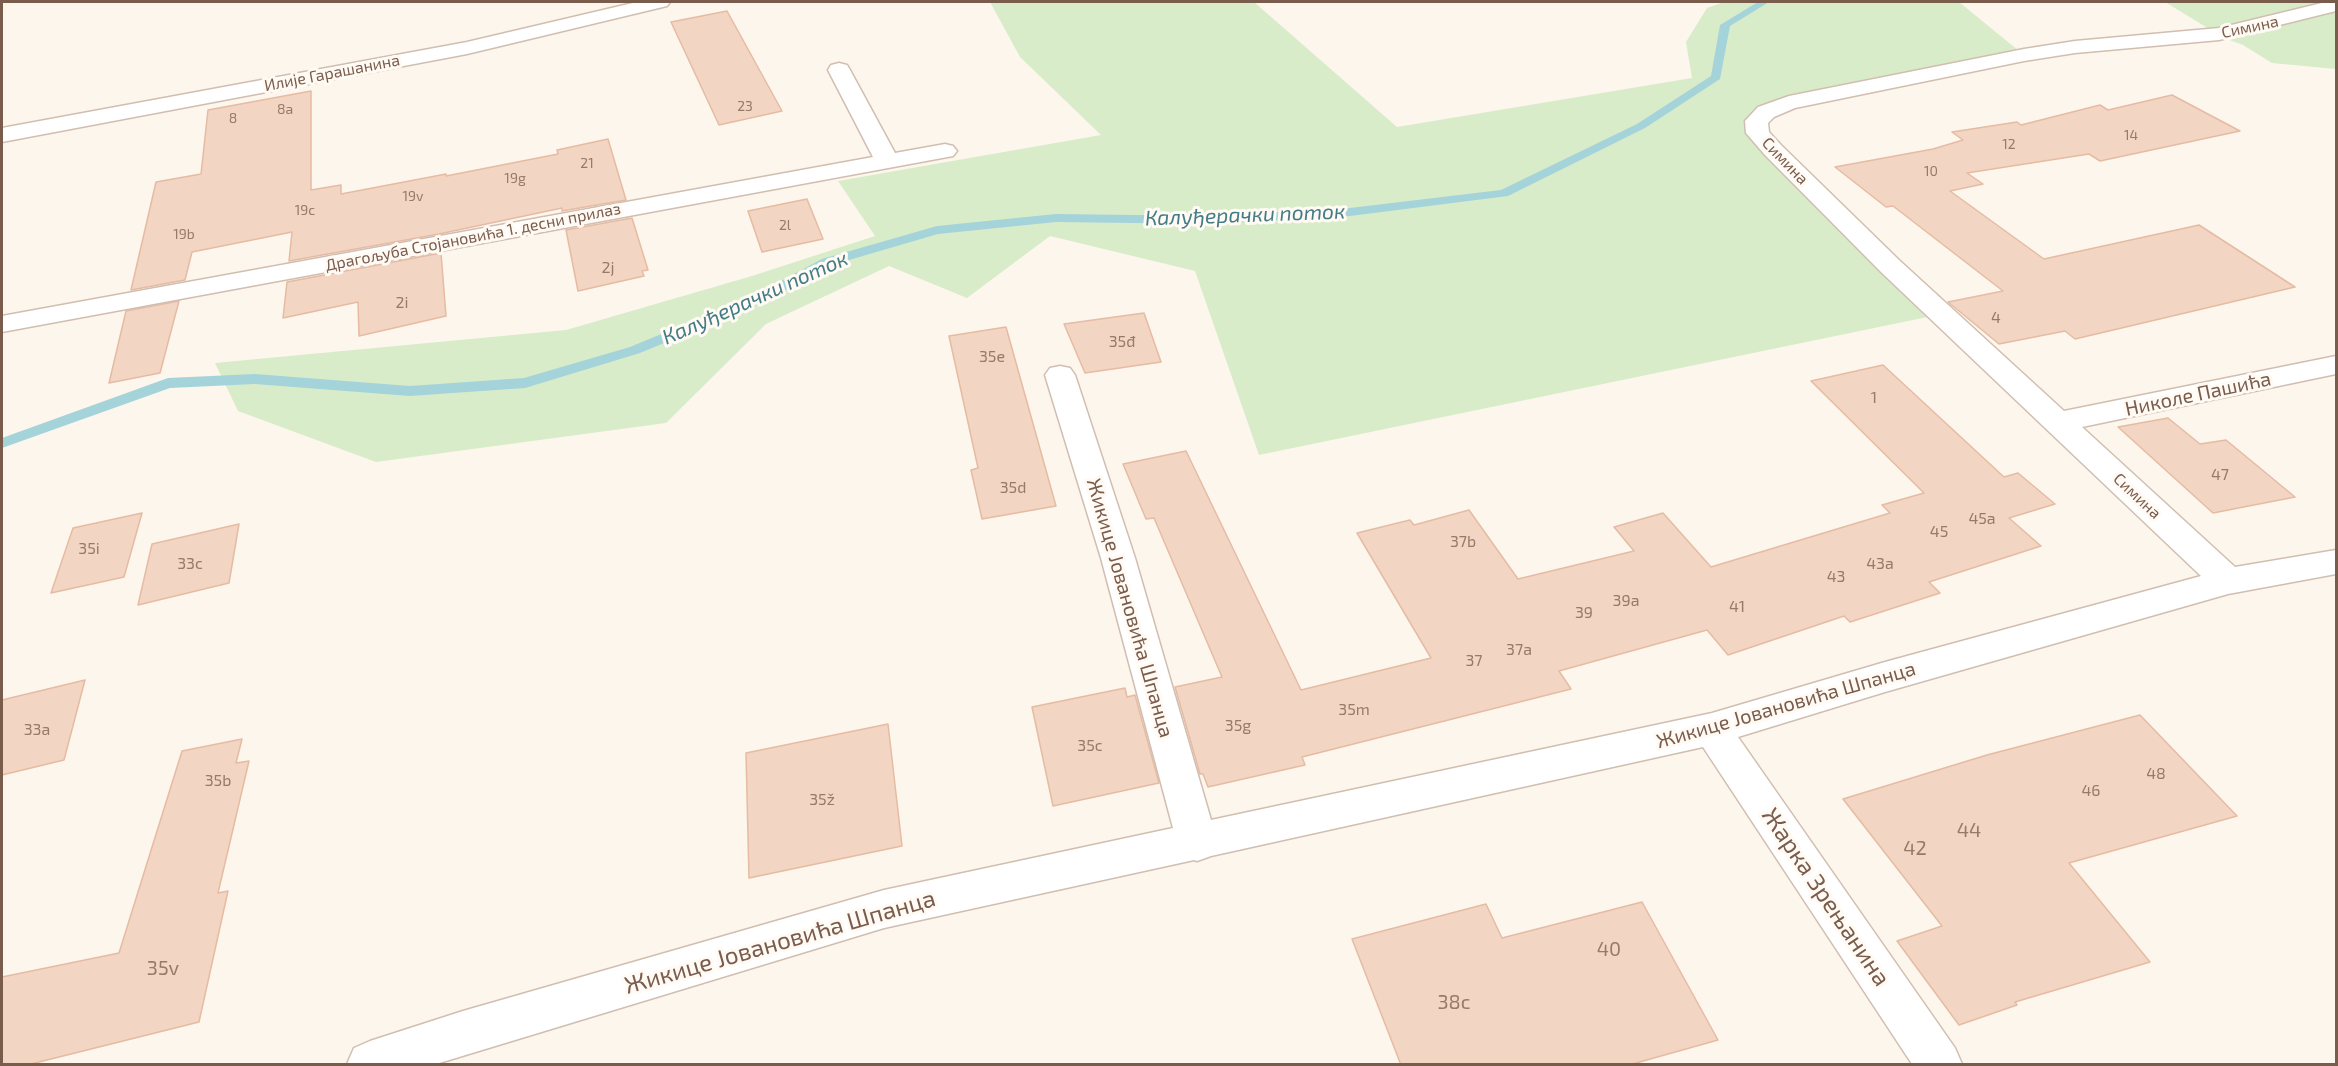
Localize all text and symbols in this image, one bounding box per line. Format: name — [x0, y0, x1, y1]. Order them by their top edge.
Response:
street label: Симина — [2220, 12, 2280, 42]
street label: Илије Гарашанина — [263, 50, 401, 96]
house number: 23 — [737, 98, 753, 114]
house number: 8a — [277, 101, 293, 117]
house number: 8 — [229, 110, 237, 126]
house number: 14 — [2124, 127, 2138, 143]
street label: Симина — [1758, 133, 1812, 189]
house number: 12 — [2002, 136, 2016, 152]
house number: 21 — [580, 155, 594, 171]
house number: 10 — [1924, 163, 1938, 179]
house number: 19g — [504, 170, 526, 186]
house number: 19v — [403, 188, 423, 204]
street label: Драгољуба Стојановића 1. десни прилаз — [324, 199, 622, 275]
water label: Калуђерачки поток — [1144, 199, 1346, 231]
house number: 19c — [295, 202, 315, 218]
house number: 2l — [779, 217, 791, 233]
house number: 19b — [173, 226, 195, 242]
water label: Калуђерачки поток — [658, 246, 852, 350]
house number: 2j — [602, 258, 614, 278]
house number: 2i — [396, 293, 408, 313]
house number: 4 — [1991, 308, 2001, 328]
house number: 35đ — [1109, 332, 1135, 352]
house number: 35e — [979, 347, 1005, 367]
street label: Николе Пашића — [2123, 367, 2273, 421]
house number: 1 — [1871, 388, 1877, 408]
house number: 47 — [2211, 465, 2229, 485]
street label: Симина — [2109, 469, 2165, 523]
street label: Жикице Јовановића Шпанца — [1081, 476, 1179, 740]
house number: 35d — [1000, 478, 1026, 498]
house number: 45a — [1968, 509, 1996, 529]
house number: 45 — [1930, 522, 1948, 542]
house number: 37b — [1450, 532, 1476, 552]
house number: 35i — [78, 539, 100, 559]
house number: 33c — [177, 554, 203, 574]
house number: 43a — [1866, 554, 1894, 574]
house number: 43 — [1827, 567, 1845, 587]
house number: 39a — [1613, 591, 1639, 611]
house number: 41 — [1729, 597, 1745, 617]
house number: 39 — [1575, 603, 1593, 623]
house number: 37a — [1506, 640, 1532, 660]
house number: 37 — [1465, 651, 1483, 671]
street label: Жикице Јовановића Шпанца — [1654, 656, 1918, 754]
house number: 35m — [1338, 700, 1370, 720]
house number: 35g — [1225, 716, 1251, 736]
house number: 33a — [24, 720, 50, 740]
house number: 35c — [1077, 736, 1103, 756]
house number: 48 — [2146, 764, 2166, 784]
house number: 35b — [205, 771, 231, 791]
house number: 46 — [2082, 781, 2100, 801]
house number: 35ž — [809, 790, 835, 810]
street label: Жарка Зрењанина — [1756, 802, 1896, 992]
house number: 44 — [1957, 818, 1981, 842]
house number: 42 — [1903, 836, 1927, 860]
street label: Жикице Јовановића Шпанца — [621, 884, 939, 1000]
house number: 40 — [1597, 937, 1621, 961]
house number: 35v — [147, 956, 179, 980]
house number: 38c — [1437, 990, 1471, 1014]

